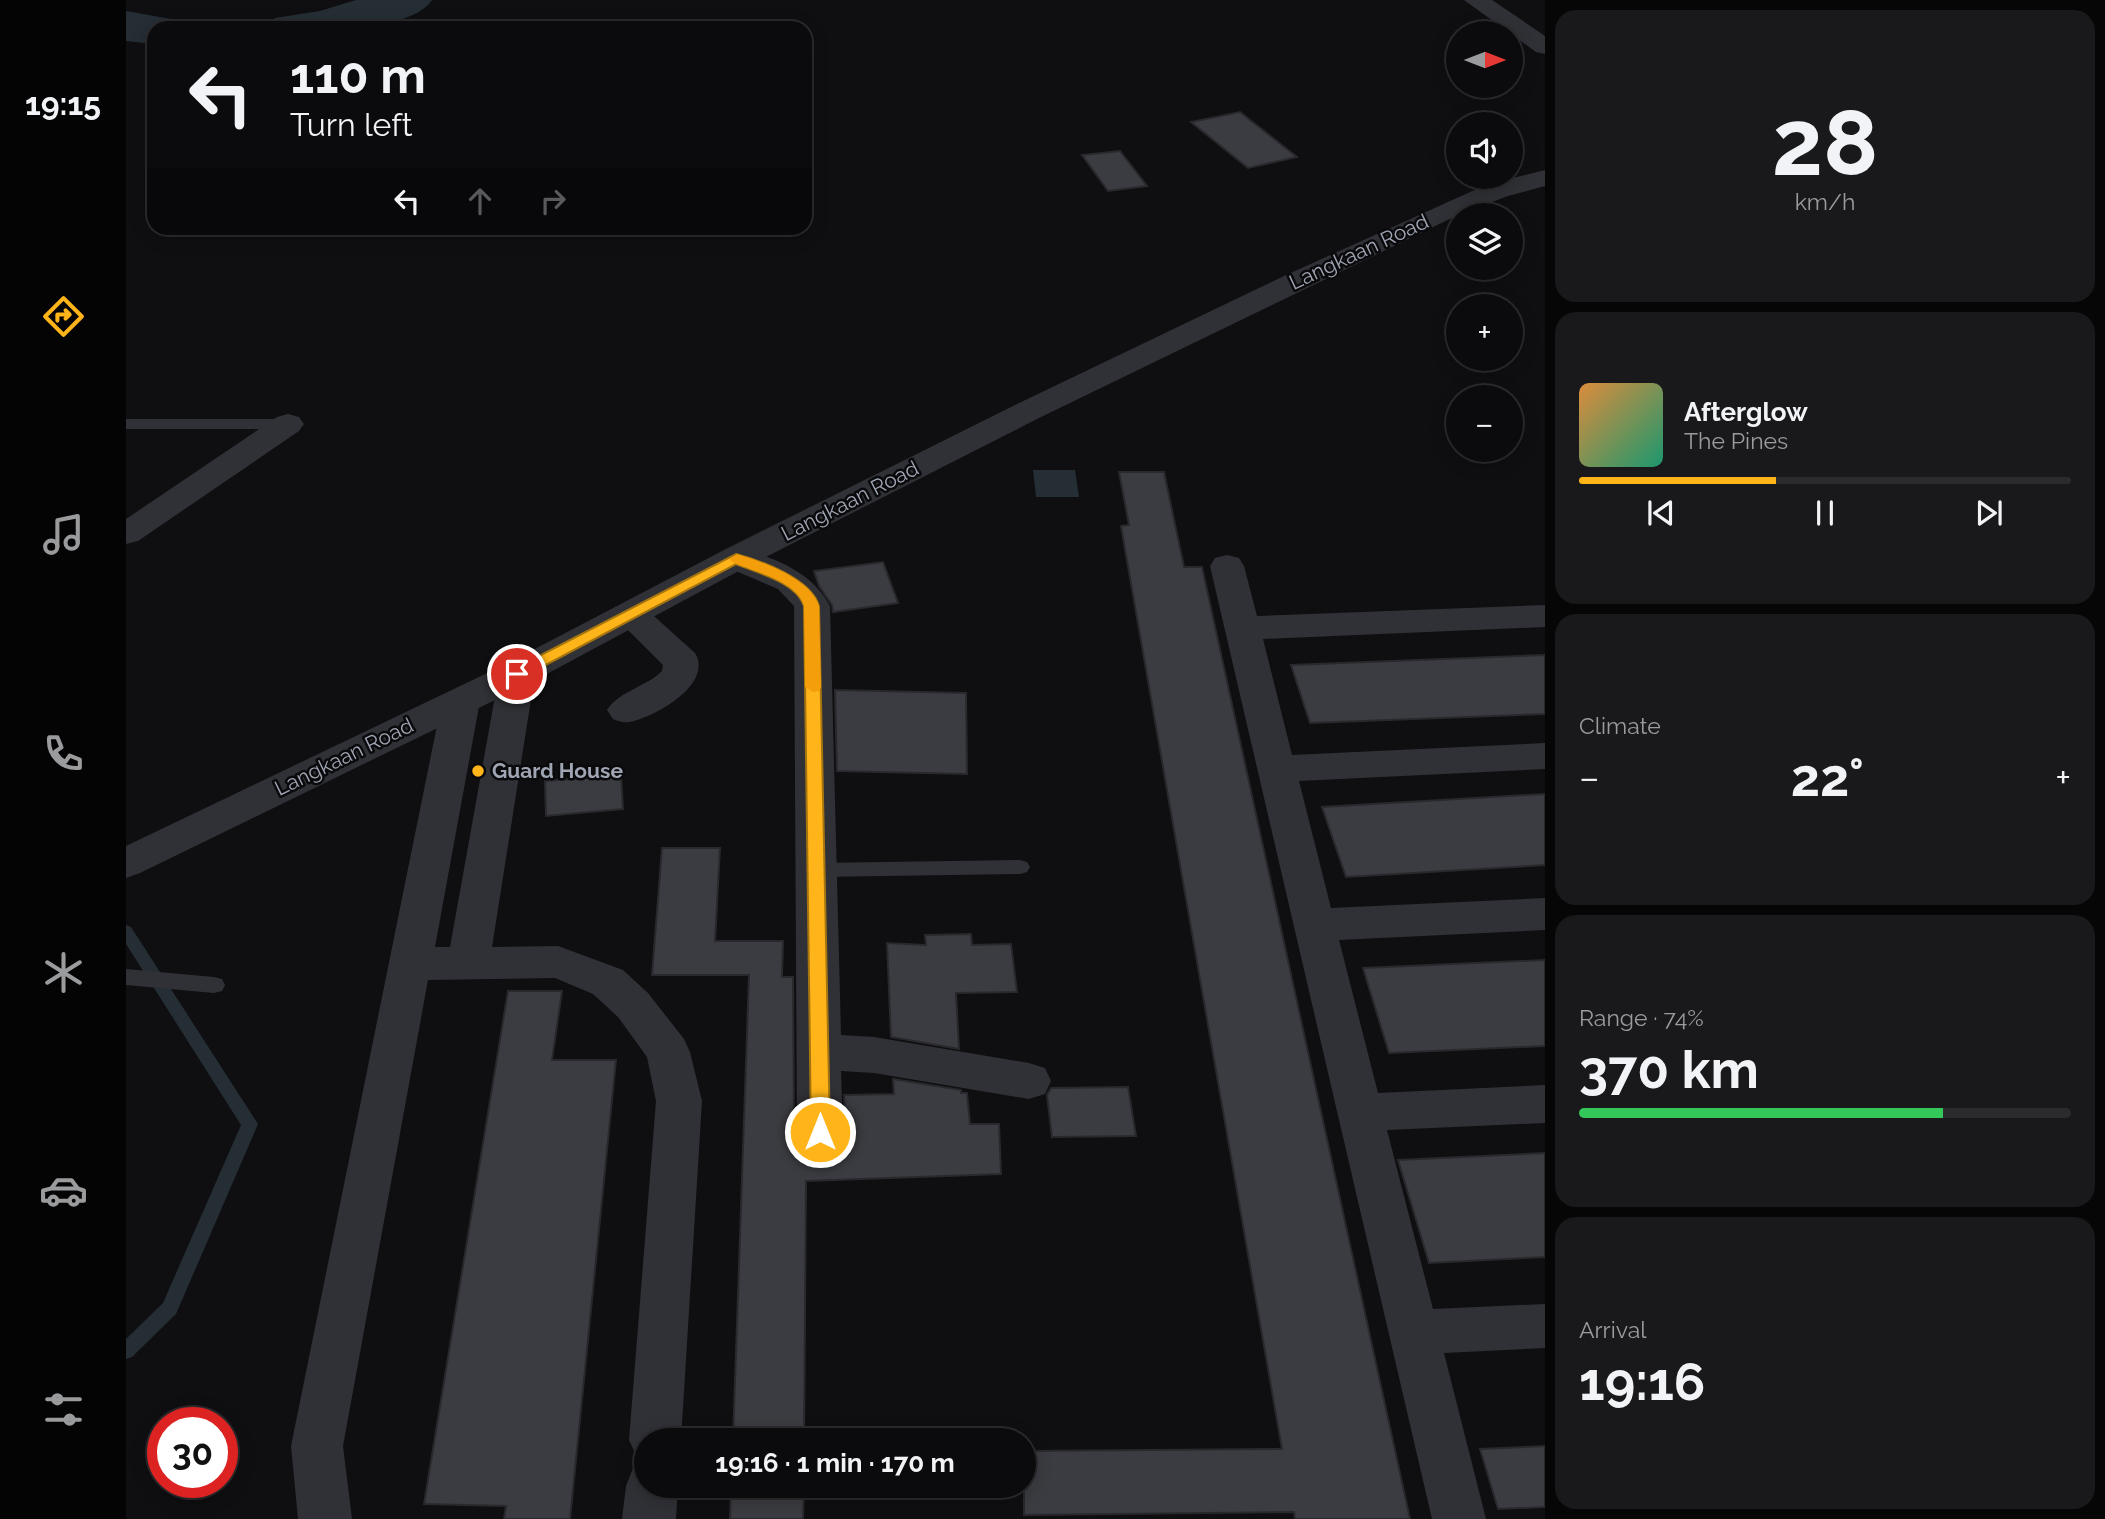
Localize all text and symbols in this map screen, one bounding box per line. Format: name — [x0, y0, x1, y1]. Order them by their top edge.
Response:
north arrow — [1446, 21, 1522, 98]
map controls — [1446, 21, 1523, 462]
text: 110 m — [290, 47, 426, 104]
icon: left — [175, 49, 266, 140]
text: 19:15 — [25, 85, 101, 122]
text: 28 — [1772, 89, 1878, 196]
text: Turn left — [290, 106, 412, 143]
button: sound — [1446, 112, 1523, 189]
icon: left — [388, 182, 426, 220]
icon: ahead — [461, 182, 499, 220]
icon: right — [534, 182, 572, 220]
text: km/h — [1795, 188, 1855, 215]
button: layers — [1446, 203, 1523, 280]
street label: Langkaan Road — [1285, 208, 1432, 295]
icon: directions — [39, 292, 88, 341]
button: + — [1446, 294, 1523, 371]
button: − — [1446, 385, 1523, 462]
text: Afterglow — [1684, 397, 1808, 427]
text: The Pines — [1684, 427, 1788, 454]
street label: Langkaan Road — [777, 455, 923, 546]
icon: previous — [1642, 494, 1680, 532]
icon: pause — [1806, 494, 1844, 532]
icon: next — [1970, 494, 2008, 532]
icon: music — [39, 510, 88, 559]
pin — [487, 644, 547, 704]
icon: arrive — [498, 655, 536, 693]
street label: Langkaan Road — [271, 712, 417, 801]
text: Climate — [1579, 712, 1661, 739]
icon: phone — [39, 729, 88, 778]
text: 22° — [1791, 747, 1864, 808]
text: − — [1579, 755, 1599, 800]
text: + — [2055, 755, 2071, 800]
place label: Guard House — [492, 758, 623, 783]
marker: Guard House — [470, 763, 486, 779]
icon: climate — [39, 948, 88, 997]
text: Range · 74% — [1579, 1004, 1704, 1031]
text: 370 km — [1579, 1039, 1759, 1100]
position arrow — [783, 1095, 857, 1169]
icon: car — [39, 1166, 88, 1215]
text: Arrival — [1579, 1316, 1646, 1343]
text: 19:16 — [1579, 1351, 1705, 1412]
icon: filters — [39, 1385, 88, 1434]
speed limit sign: 30 — [147, 1407, 238, 1498]
text: 19:16 · 1 min · 170 m — [715, 1448, 955, 1478]

